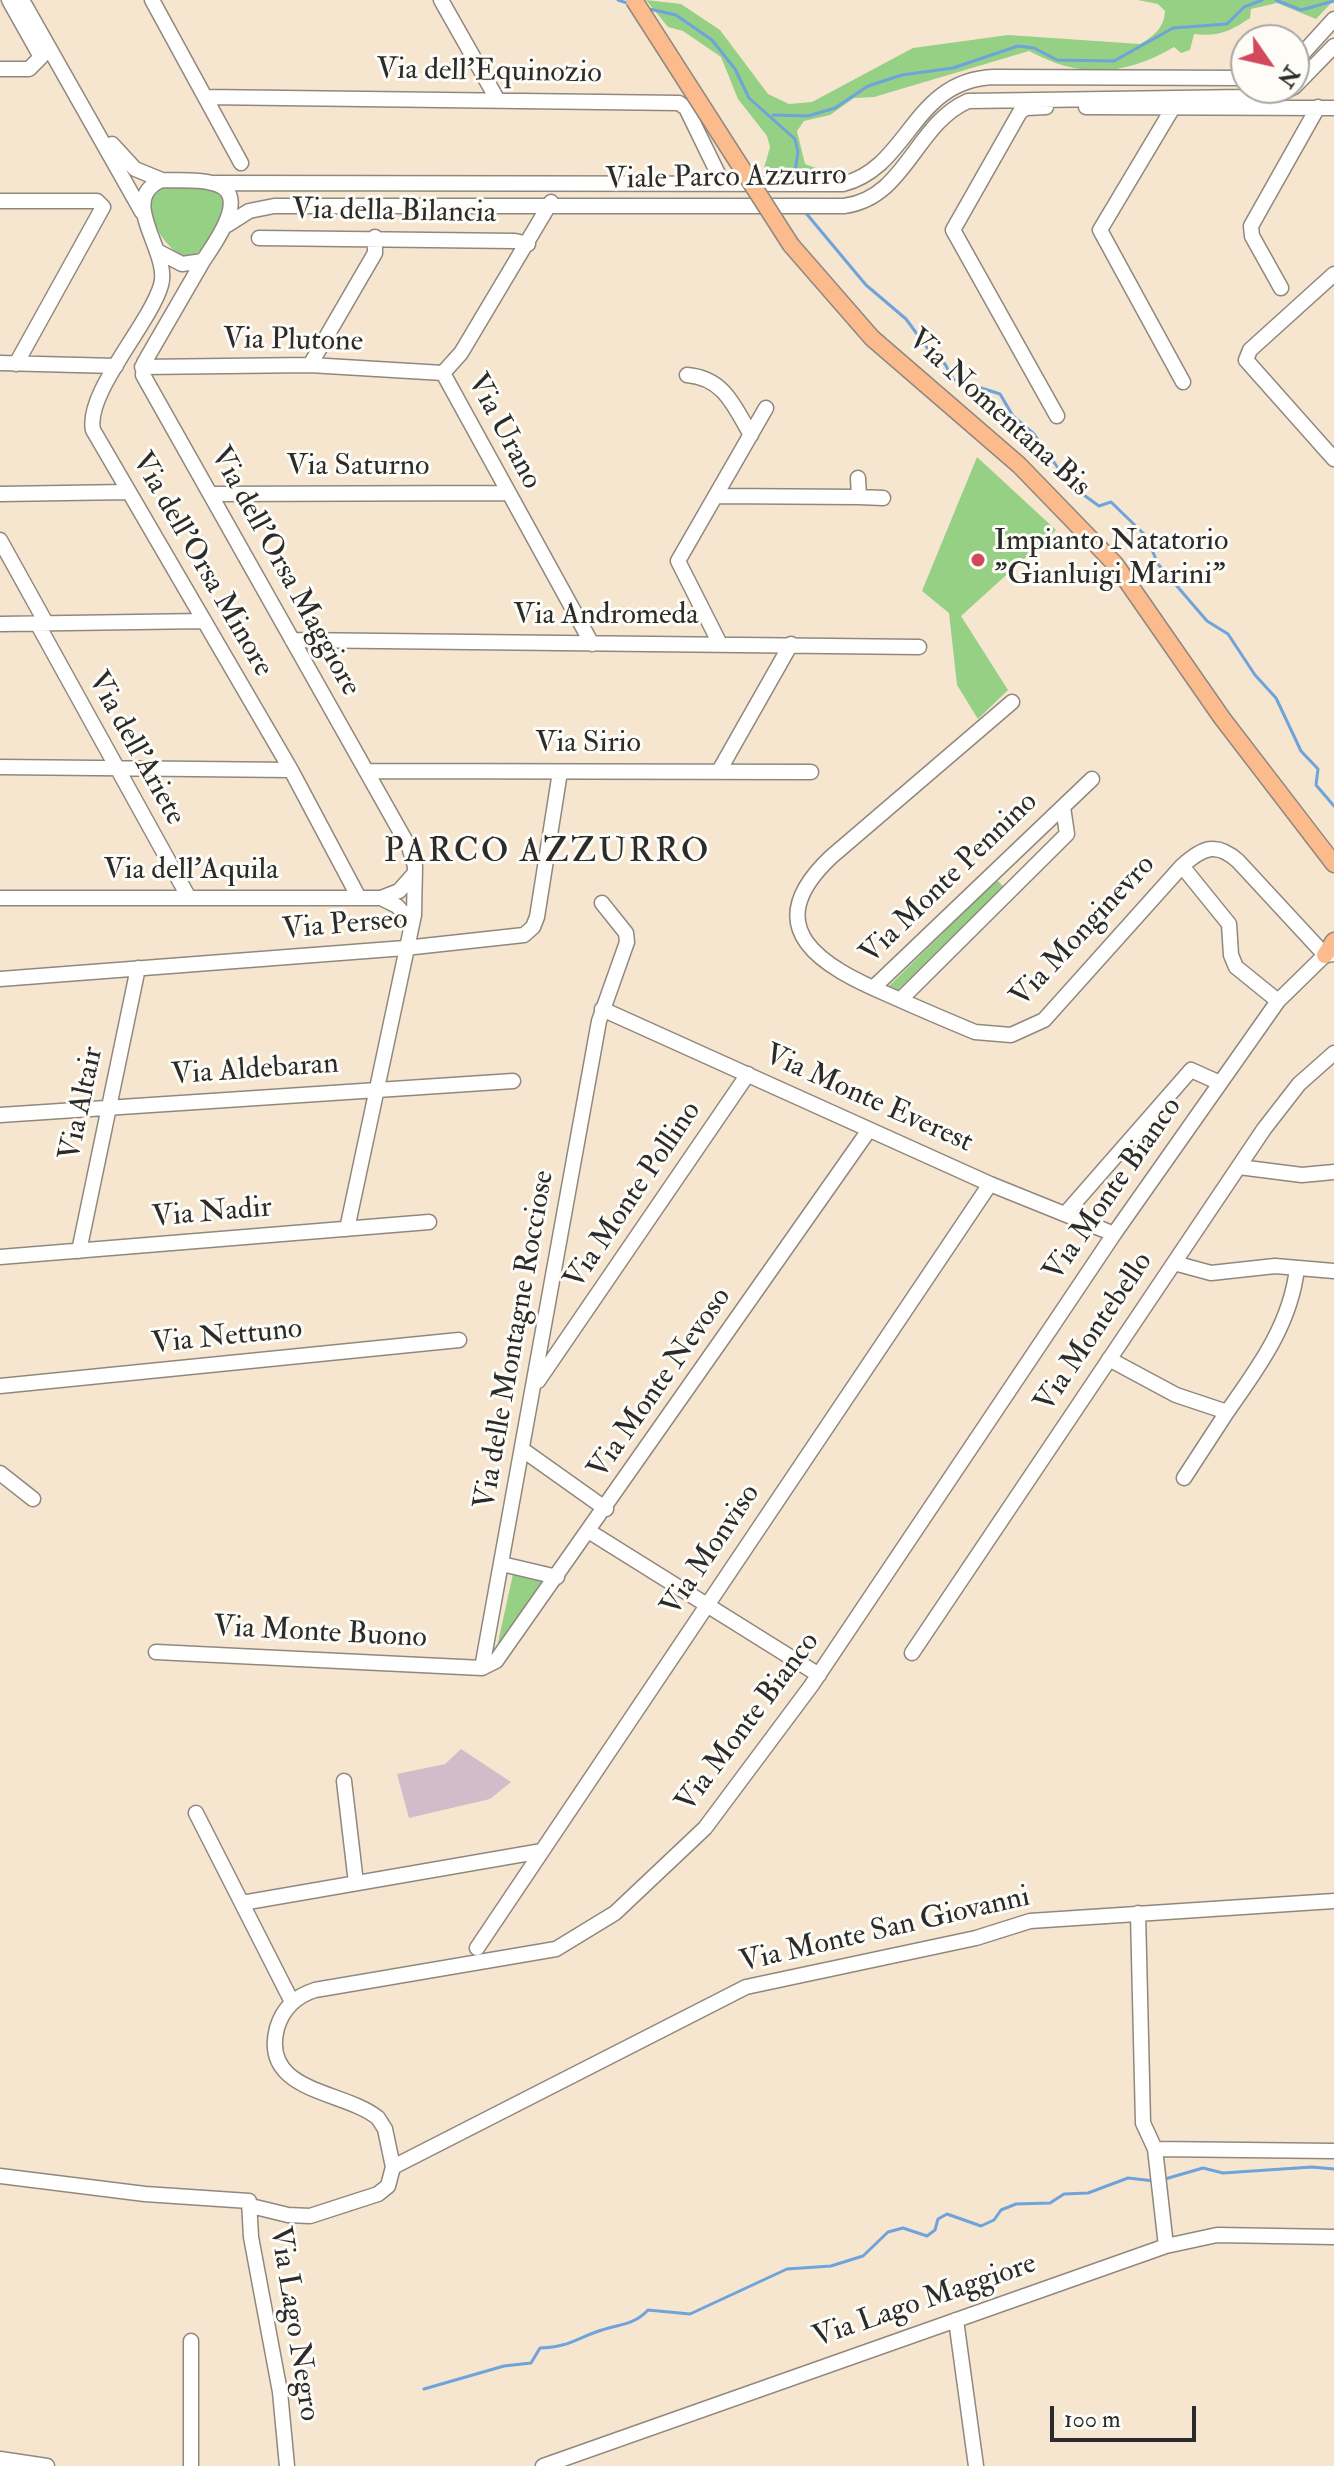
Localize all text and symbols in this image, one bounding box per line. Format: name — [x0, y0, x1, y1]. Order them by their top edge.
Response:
north arrow — [1230, 24, 1310, 104]
street label: Via dell'Equinozio — [376, 53, 602, 93]
text: N — [1271, 60, 1305, 92]
street label: Viale Parco Azzurro — [605, 159, 847, 199]
street label: Via della Bilancia — [292, 193, 496, 233]
street label: Via Plutone — [223, 323, 363, 361]
street label: Via Nomentana Bis — [899, 323, 1097, 505]
street label: Via Urano — [458, 368, 548, 496]
street label: Via dell'Orsa Maggiore — [201, 441, 367, 703]
street label: Via dell'Orsa Minore — [122, 446, 280, 684]
street label: Via Saturno — [286, 450, 430, 486]
place label: Impianto Natatorio "Gianluigi Marini" — [994, 525, 1228, 596]
marker: Impianto Natatorio "Gianluigi Marini" — [969, 551, 987, 569]
street label: Via Andromeda — [513, 599, 699, 635]
street label: Via dell'Ariete — [78, 666, 192, 832]
street label: Via Sirio — [535, 727, 641, 763]
street label: Via Monte Pennino — [854, 785, 1046, 973]
district label: PARCO AZZURRO — [384, 834, 710, 874]
street label: Via Monginevro — [1004, 848, 1164, 1016]
street label: Via dell'Aquila — [103, 854, 279, 890]
street label: Via Perseo — [281, 903, 409, 949]
street label: Via Monte Everest — [758, 1038, 978, 1162]
street label: Via Altair — [53, 1044, 113, 1164]
street label: Via Aldebaran — [170, 1047, 340, 1095]
street label: Via Monte Bianco — [1037, 1091, 1191, 1289]
street label: Via Monte Pollino — [558, 1095, 710, 1297]
street label: Via delle Montagne Rocciose — [468, 1168, 564, 1512]
street label: Via Nadir — [151, 1191, 273, 1237]
street label: Via Montebello — [1028, 1246, 1162, 1420]
street label: Via Monte Nevoso — [582, 1281, 740, 1487]
street label: Via Nettuno — [150, 1312, 304, 1364]
street label: Via Monviso — [655, 1478, 769, 1624]
street label: Via Monte Buono — [212, 1610, 428, 1658]
street label: Via Monte Bianco — [670, 1626, 828, 1820]
street label: Via Monte San Giovanni — [736, 1880, 1034, 1982]
street label: Via Lago Negro — [260, 2224, 326, 2424]
street label: Via Lago Maggiore — [809, 2247, 1041, 2357]
scale bar — [1054, 2390, 1200, 2440]
text: 100 m — [1064, 2404, 1121, 2435]

